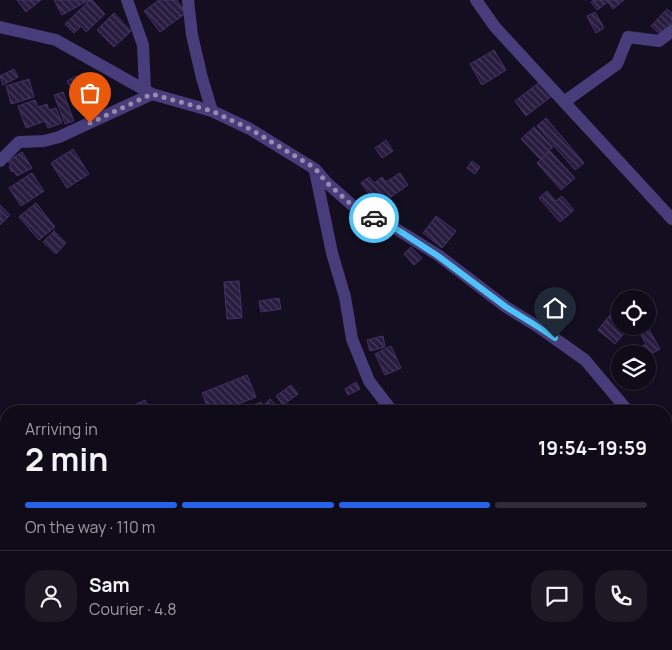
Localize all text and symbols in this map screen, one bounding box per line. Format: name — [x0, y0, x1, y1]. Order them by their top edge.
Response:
pin — [69, 72, 111, 123]
icon: bag — [76, 79, 104, 107]
courier — [349, 193, 399, 243]
icon: car — [360, 204, 388, 232]
pin — [534, 287, 576, 338]
map controls — [611, 290, 656, 390]
button: locate — [611, 290, 656, 335]
icon: home — [541, 294, 569, 322]
button: layers — [611, 345, 656, 390]
text: Arriving in — [25, 418, 98, 440]
text: 19:54–19:59 — [538, 435, 647, 461]
text: 2 min — [25, 437, 108, 481]
text: On the way · 110 m — [25, 516, 155, 538]
button: person — [25, 570, 77, 622]
button: chat — [531, 570, 583, 622]
button: phone — [595, 570, 647, 622]
text: Sam — [89, 572, 130, 598]
text: Courier · 4.8 — [89, 598, 177, 620]

